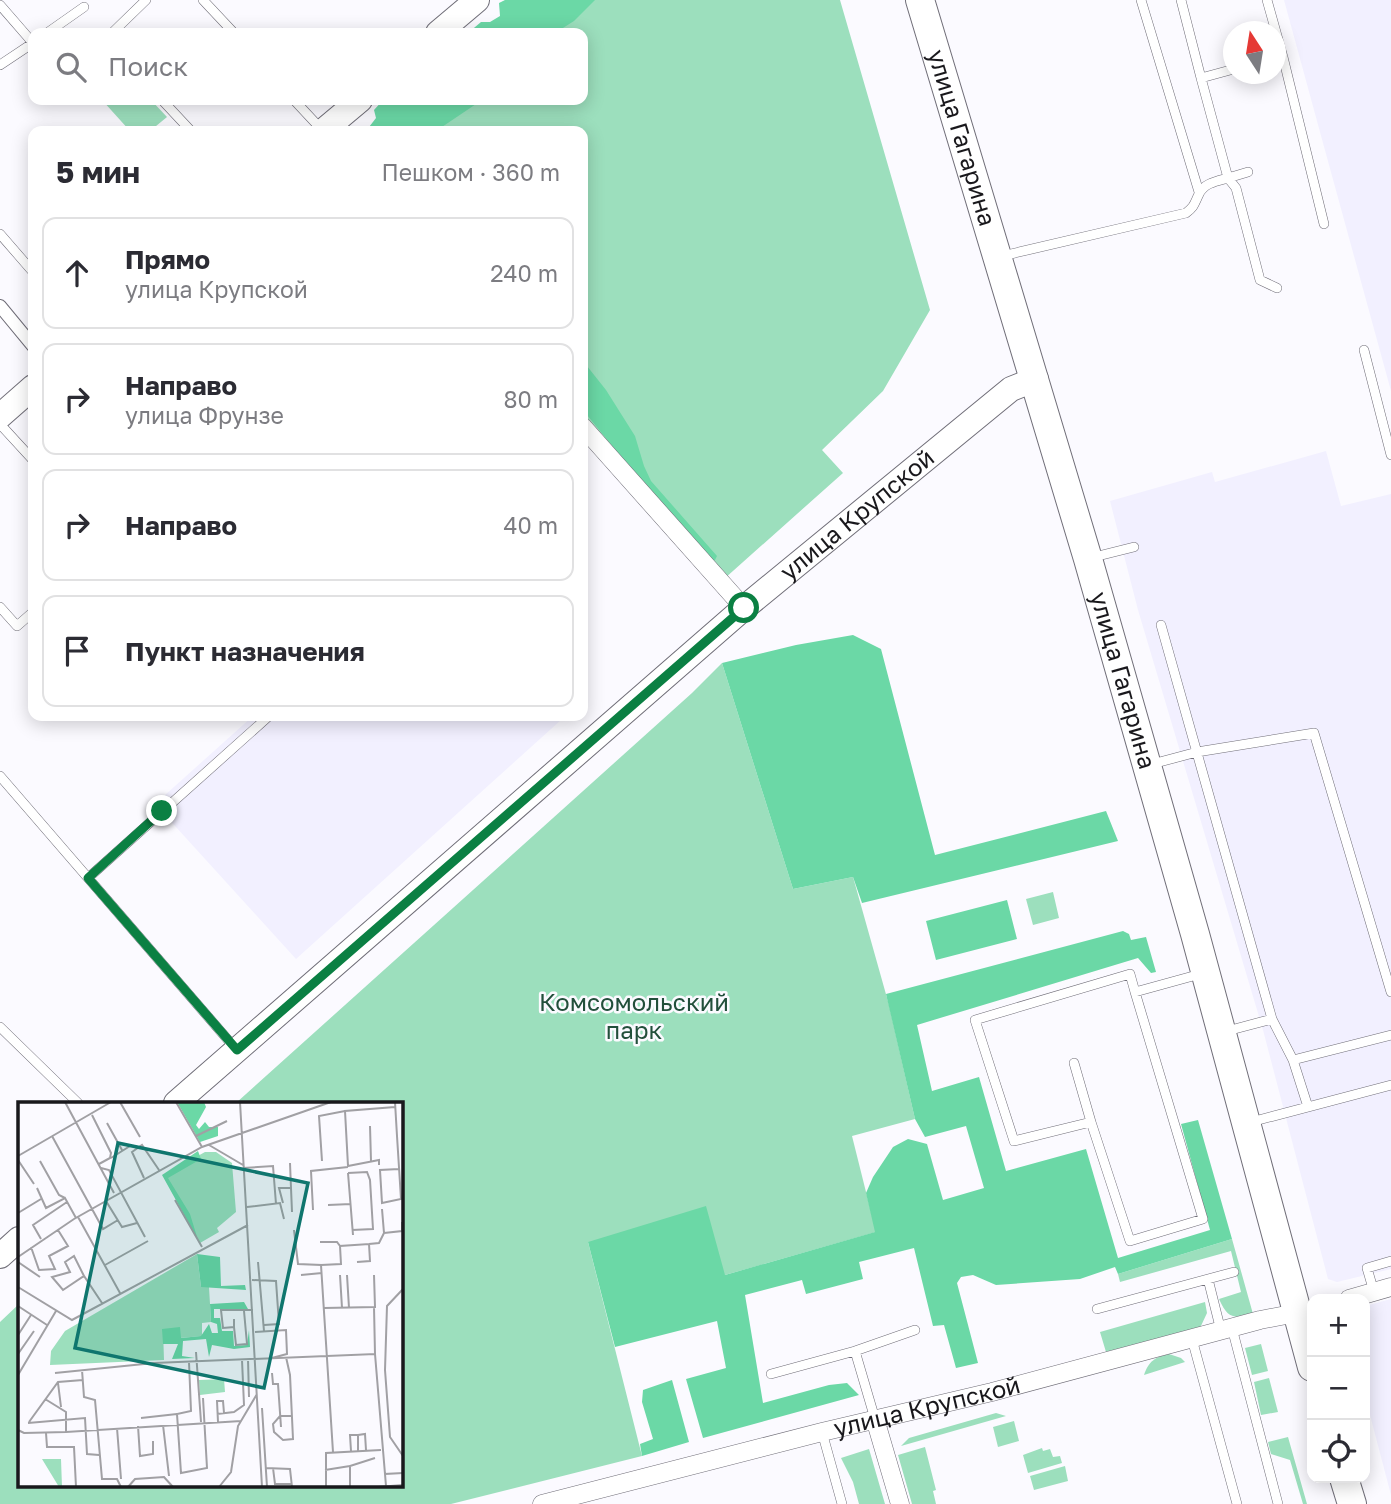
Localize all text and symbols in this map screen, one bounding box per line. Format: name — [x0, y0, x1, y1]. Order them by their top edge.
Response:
north arrow — [1223, 21, 1286, 84]
search box — [28, 28, 588, 105]
street label: улица Гагарина — [923, 46, 1003, 229]
icon: search — [52, 48, 90, 86]
text: Поиск — [108, 51, 188, 82]
text: 5 мин — [56, 154, 140, 190]
text: Пешком · 360 m — [382, 158, 560, 186]
text: Прямо — [125, 244, 210, 275]
icon: ahead — [58, 254, 96, 292]
text: 240 m — [490, 259, 558, 287]
text: улица Крупской — [125, 275, 308, 303]
text: Направо — [125, 370, 237, 401]
icon: right — [58, 380, 96, 418]
text: 80 m — [504, 385, 558, 413]
text: улица Фрунзе — [125, 401, 284, 429]
street label: улица Крупской — [773, 442, 939, 586]
icon: right — [58, 506, 96, 544]
text: Направо — [125, 510, 237, 541]
text: 40 m — [504, 511, 558, 539]
street label: улица Гагарина — [1085, 588, 1163, 772]
route start — [728, 592, 759, 623]
icon: arrive — [58, 632, 96, 670]
text: Пункт назначения — [125, 636, 365, 667]
route end — [146, 795, 177, 826]
park label: Комсомольский парк — [539, 987, 729, 1044]
inset map — [18, 1102, 402, 1486]
map controls — [1307, 1294, 1370, 1483]
button: + — [1307, 1294, 1370, 1357]
button: − — [1307, 1357, 1370, 1420]
street label: улица Крупской — [831, 1369, 1023, 1442]
button: locate — [1307, 1420, 1370, 1483]

